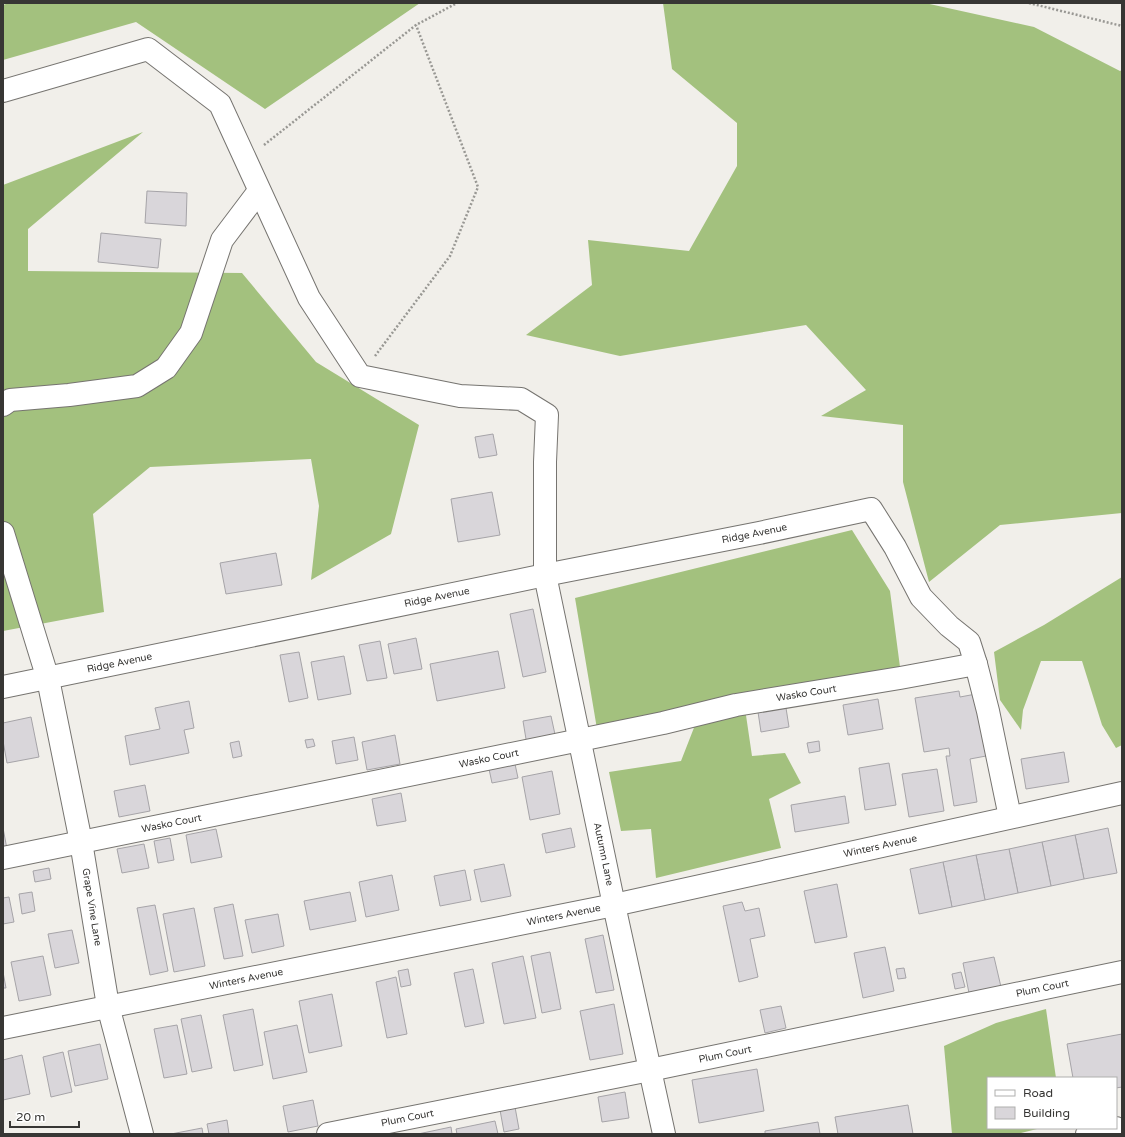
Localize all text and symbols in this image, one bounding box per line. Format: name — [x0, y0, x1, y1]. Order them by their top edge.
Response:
street label: Ridge Avenue — [721, 521, 789, 546]
street label: Ridge Avenue — [403, 585, 471, 610]
street label: Ridge Avenue — [86, 650, 154, 676]
street label: Wasko Court — [775, 683, 837, 704]
street label: Wasko Court — [458, 747, 520, 771]
street label: Wasko Court — [140, 812, 203, 836]
street label: Autumn Lane — [591, 821, 616, 887]
street label: Winters Avenue — [842, 832, 919, 860]
street label: Grape Vine Lane — [79, 867, 104, 947]
street label: Winters Avenue — [526, 902, 602, 928]
street label: Winters Avenue — [208, 966, 284, 992]
street label: Plum Court — [1015, 977, 1070, 1000]
street label: Plum Court — [698, 1043, 753, 1066]
legend — [987, 1077, 1117, 1129]
text: Road — [1023, 1086, 1053, 1100]
scale bar — [10, 1103, 79, 1129]
text: Building — [1023, 1106, 1070, 1120]
street label: Plum Court — [380, 1107, 435, 1129]
text: 20 m — [16, 1110, 45, 1124]

